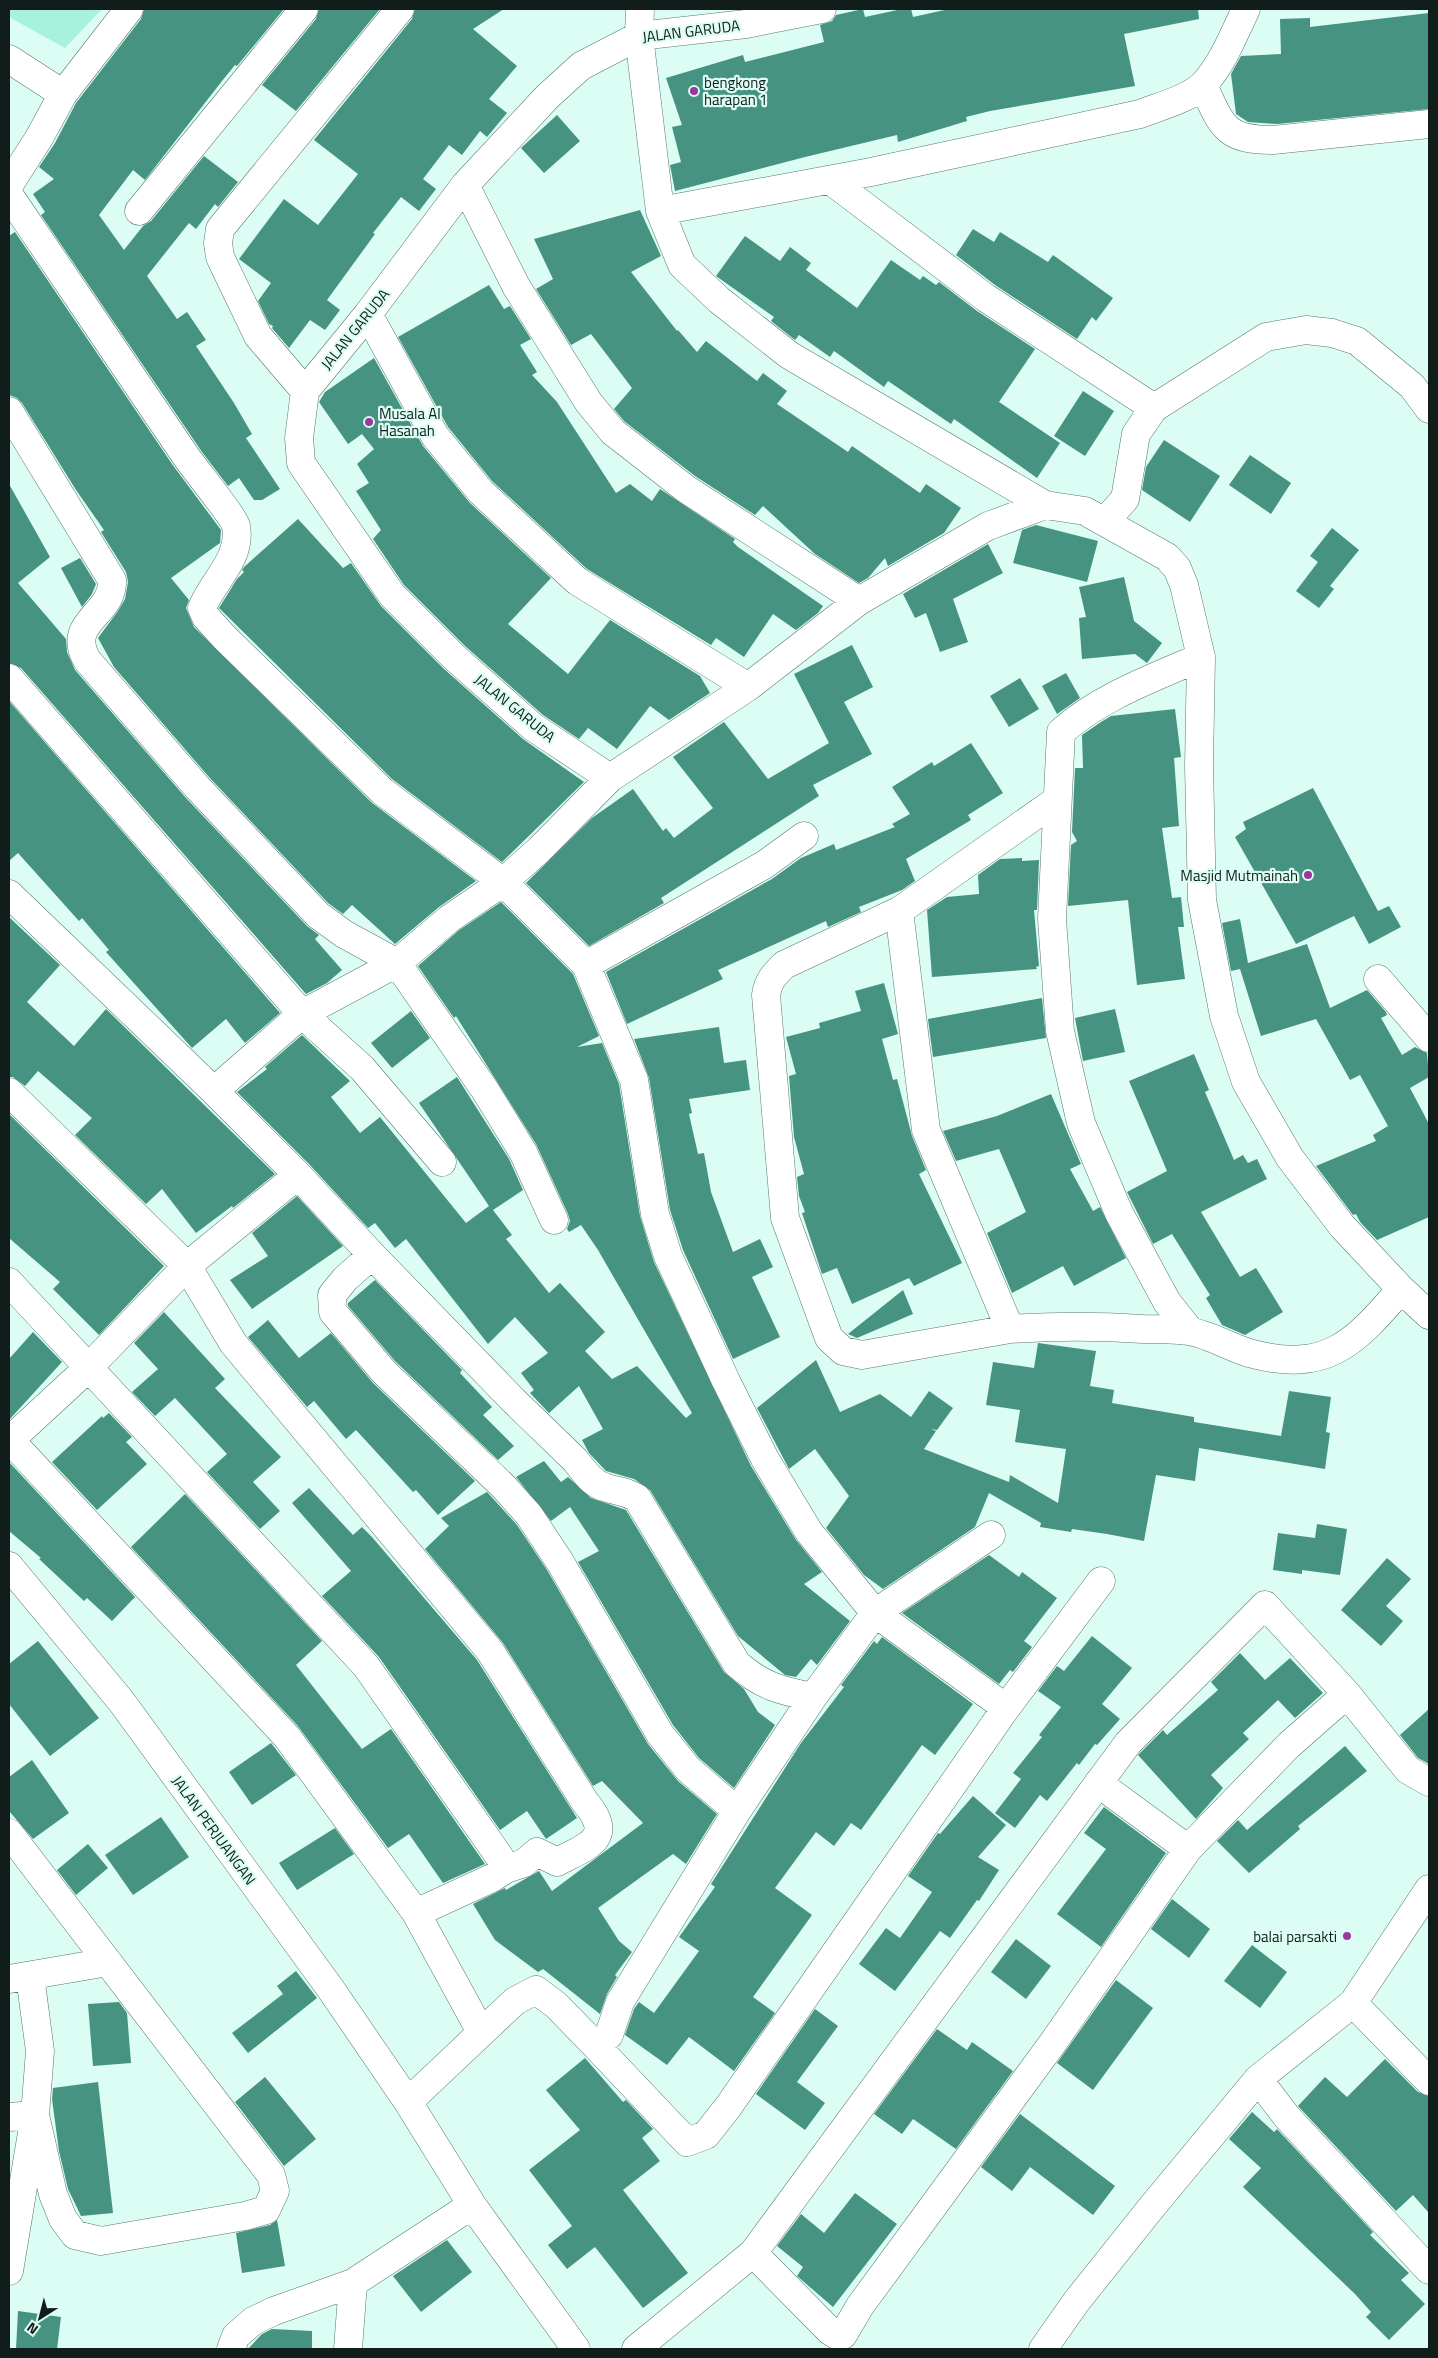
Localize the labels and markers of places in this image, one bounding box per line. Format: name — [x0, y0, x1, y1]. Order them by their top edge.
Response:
place label: bengkong harapan 1 — [704, 71, 767, 111]
marker: bengkong harapan 1 — [688, 85, 700, 97]
place label: Musala Al Hasanah — [379, 402, 441, 442]
marker: Musala Al Hasanah — [363, 416, 375, 428]
place label: Masjid Mutmainah — [1180, 864, 1298, 887]
marker: Masjid Mutmainah — [1302, 869, 1314, 881]
place label: balai parsakti — [1253, 1925, 1337, 1948]
marker: balai parsakti — [1341, 1930, 1353, 1942]

